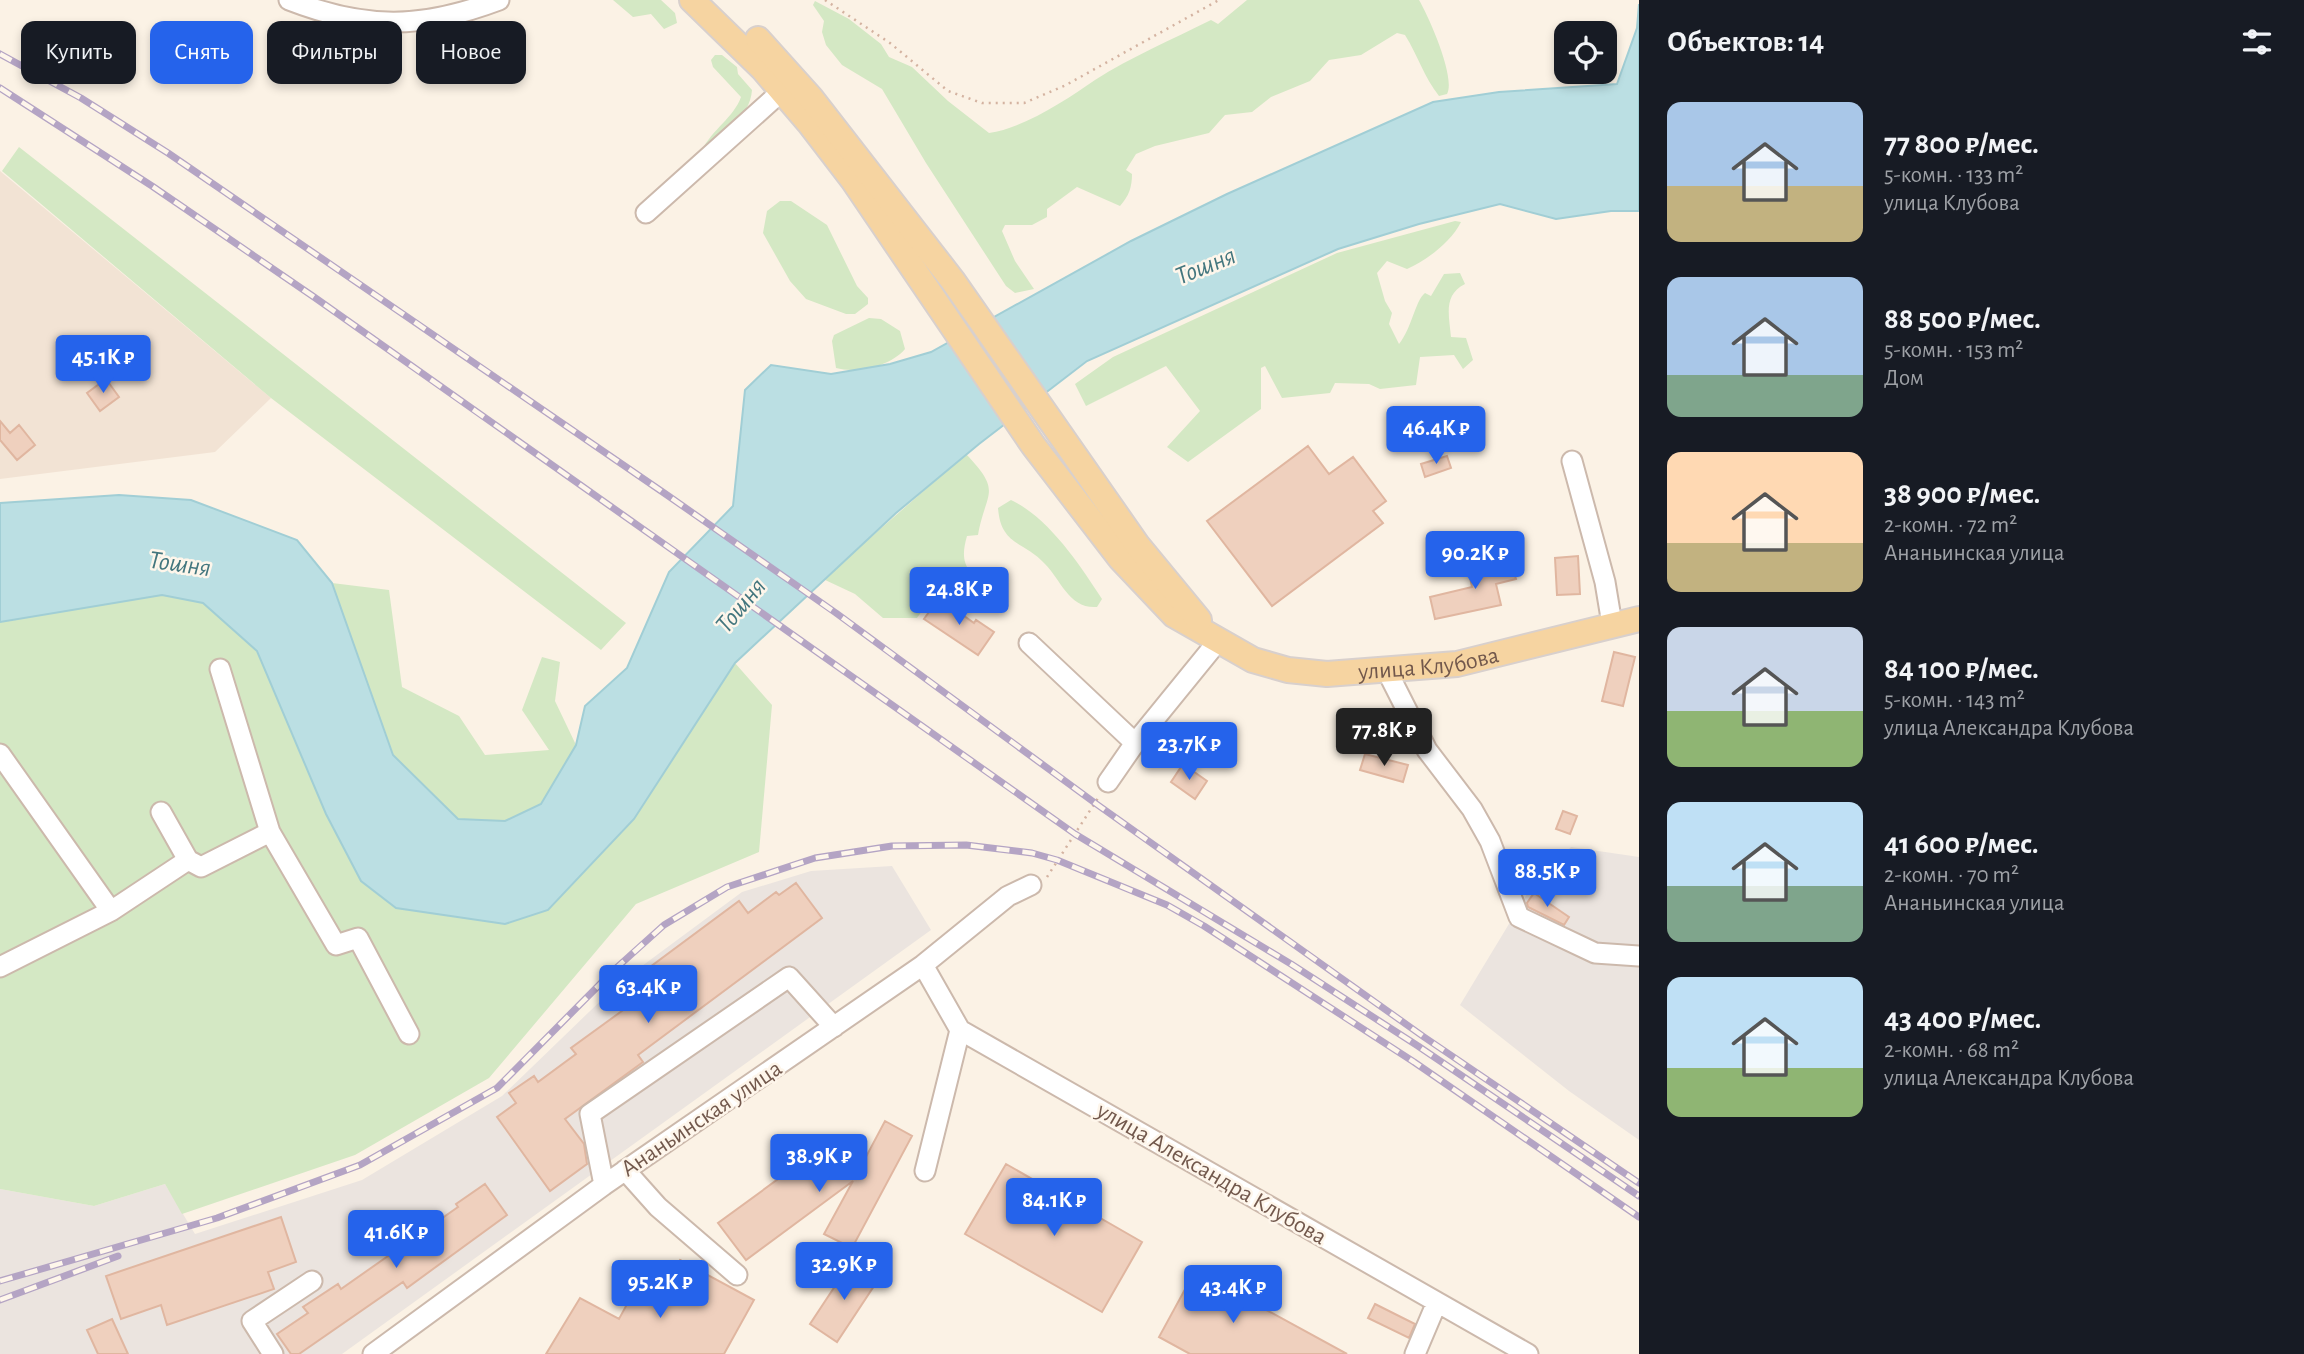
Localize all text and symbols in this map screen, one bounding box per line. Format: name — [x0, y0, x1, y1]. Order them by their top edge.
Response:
chip: Купить — [21, 21, 136, 84]
chip: Снять — [150, 21, 253, 84]
chip: Фильтры — [267, 21, 402, 84]
chip: Новое — [416, 21, 526, 84]
map controls — [1554, 21, 1617, 84]
button: locate — [1554, 21, 1617, 84]
icon: filters — [2238, 23, 2276, 61]
text: Объектов: 14 — [1667, 27, 1824, 57]
text: 77 800 ₽/мес. — [1884, 129, 2039, 159]
icon: home — [1723, 130, 1807, 214]
text: 5-комн. · 133 m² — [1884, 164, 2023, 187]
text: улица Клубова — [1884, 192, 2020, 215]
water label: Тошня — [1172, 242, 1239, 290]
text: 88 500 ₽/мес. — [1884, 304, 2041, 334]
icon: home — [1723, 305, 1807, 389]
pin: 45.1K ₽ — [38, 336, 168, 395]
text: 5-комн. · 153 m² — [1884, 339, 2023, 362]
text: 45.1K ₽ — [72, 346, 134, 369]
text: Дом — [1884, 367, 1924, 390]
pin: 46.4K ₽ — [1371, 406, 1501, 466]
text: 46.4K ₽ — [1402, 417, 1470, 440]
text: 38 900 ₽/мес. — [1884, 479, 2040, 509]
icon: home — [1723, 480, 1807, 564]
text: 2-комн. · 72 m² — [1884, 514, 2017, 537]
pin: 90.2K ₽ — [1410, 532, 1540, 591]
text: 90.2K ₽ — [1442, 542, 1508, 565]
text: Ананьинская улица — [1884, 542, 2064, 565]
water label: Тошня — [147, 547, 213, 581]
pin: 24.8K ₽ — [894, 568, 1024, 627]
water label: Тошня — [711, 573, 771, 638]
text: 24.8K ₽ — [926, 578, 992, 601]
street label: улица Клубова — [1356, 643, 1501, 685]
text: 84 100 ₽/мес. — [1884, 654, 2039, 684]
icon: home — [1723, 655, 1807, 739]
text: 5-комн. · 143 m² — [1884, 689, 2025, 712]
pin: 77.8K ₽ — [1319, 708, 1449, 768]
text: улица Александра Клубова — [1884, 717, 2134, 740]
text: 77.8K ₽ — [1352, 719, 1416, 742]
pin: 23.7K ₽ — [1124, 722, 1254, 782]
text: 23.7K ₽ — [1157, 733, 1221, 756]
text: 41 600 ₽/мес. — [1884, 829, 2039, 859]
icon: home — [1723, 830, 1807, 914]
pin: 88.5K ₽ — [1482, 850, 1612, 909]
text: 88.5K ₽ — [1514, 860, 1580, 883]
text: 2-комн. · 70 m² — [1884, 864, 2019, 887]
text: Ананьинская улица — [1884, 892, 2064, 915]
pin: 63.4K ₽ — [583, 965, 713, 1025]
text: 63.4K ₽ — [615, 976, 681, 999]
text: 43 400 ₽/мес. — [1884, 1004, 2041, 1034]
icon: home — [1723, 1005, 1807, 1089]
text: 2-комн. · 68 m² — [1884, 1039, 2019, 1062]
street label: Ананьинская улица — [617, 1056, 786, 1181]
text: улица Александра Клубова — [1884, 1067, 2134, 1090]
street label: улица Александра Клубова — [1092, 1098, 1330, 1249]
pin: 38.9K ₽ — [754, 1134, 884, 1194]
text: 38.9K ₽ — [786, 1145, 852, 1168]
pin: 84.1K ₽ — [989, 1178, 1119, 1238]
text: 84.1K ₽ — [1022, 1189, 1086, 1212]
pin: 41.6K ₽ — [331, 1210, 461, 1270]
text: 41.6K ₽ — [364, 1221, 428, 1244]
pin: 32.9K ₽ — [779, 1242, 909, 1302]
text: 32.9K ₽ — [812, 1253, 876, 1276]
pin: 95.2K ₽ — [595, 1260, 725, 1320]
pin: 43.4K ₽ — [1168, 1266, 1298, 1325]
text: 95.2K ₽ — [628, 1271, 692, 1294]
text: 43.4K ₽ — [1200, 1276, 1266, 1299]

